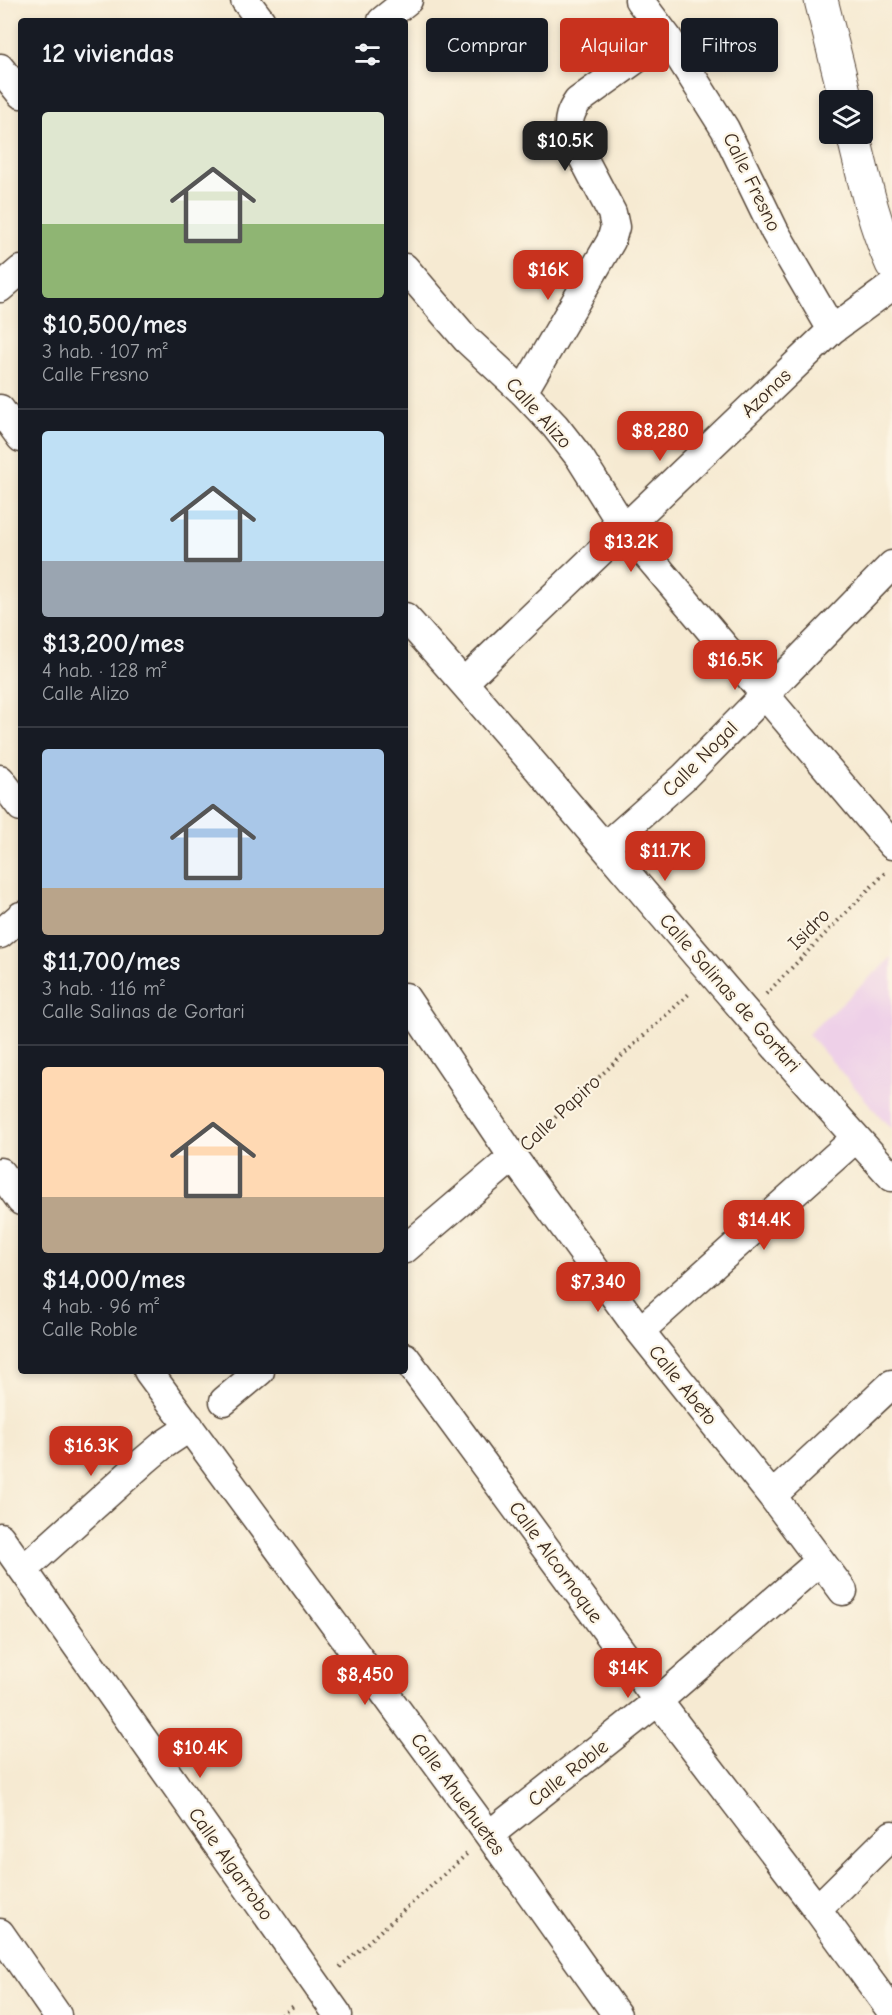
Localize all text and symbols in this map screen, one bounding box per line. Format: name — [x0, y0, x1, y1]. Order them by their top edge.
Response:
chip: Comprar — [426, 18, 548, 72]
chip: Alquilar — [560, 18, 669, 72]
chip: Filtros — [681, 18, 778, 72]
icon: filters — [351, 38, 384, 71]
text: 12 viviendas — [42, 39, 174, 69]
map controls — [819, 90, 873, 144]
button: layers — [819, 90, 873, 144]
pin: $10.5K — [516, 121, 614, 172]
text: $10.5K — [537, 129, 593, 152]
street label: Calle Fresno — [718, 129, 786, 235]
icon: home — [159, 151, 267, 259]
pin: $16K — [512, 250, 584, 301]
text: $16K — [527, 258, 569, 281]
text: $10,500/mes — [42, 310, 187, 340]
text: 3 hab. · 107 m² — [42, 340, 168, 363]
text: Calle Fresno — [42, 363, 149, 386]
street label: Azonas — [736, 364, 796, 422]
street label: Calle Alizo — [501, 373, 577, 453]
pin: $8,280 — [611, 411, 709, 462]
text: $8,280 — [631, 419, 689, 442]
icon: home — [159, 470, 267, 578]
pin: $13.2K — [582, 522, 680, 573]
text: $13.2K — [604, 530, 658, 553]
text: $13,200/mes — [42, 629, 184, 659]
pin: $16.5K — [686, 640, 784, 691]
text: $16.5K — [707, 648, 763, 671]
text: 4 hab. · 128 m² — [42, 659, 166, 682]
text: Calle Alizo — [42, 682, 129, 705]
street label: Calle Nogal — [658, 717, 742, 801]
icon: home — [159, 788, 267, 896]
pin: $11.7K — [616, 831, 714, 882]
text: $11.7K — [639, 839, 691, 862]
street label: Isidro — [783, 903, 835, 955]
street label: Calle Salinas de Gortari — [655, 909, 805, 1077]
text: $11,700/mes — [42, 947, 180, 977]
text: 3 hab. · 116 m² — [42, 977, 165, 1000]
text: Calle Salinas de Gortari — [42, 1000, 245, 1023]
street label: Calle Papiro — [515, 1070, 605, 1156]
icon: home — [159, 1106, 267, 1214]
pin: $14.4K — [715, 1200, 813, 1251]
text: $14.4K — [737, 1208, 791, 1231]
pin: $7,340 — [549, 1262, 647, 1313]
text: $14,000/mes — [42, 1265, 185, 1295]
text: $7,340 — [570, 1270, 626, 1293]
text: 4 hab. · 96 m² — [42, 1295, 159, 1318]
text: Calle Roble — [42, 1318, 137, 1341]
street label: Calle Abeto — [644, 1340, 722, 1430]
pin: $16.3K — [42, 1426, 140, 1477]
text: $16.3K — [63, 1434, 119, 1457]
street label: Calle Alcornoque — [504, 1497, 608, 1627]
pin: $14K — [592, 1648, 664, 1699]
pin: $8,450 — [316, 1655, 414, 1706]
text: $14K — [608, 1656, 648, 1679]
text: $8,450 — [336, 1663, 394, 1686]
pin: $10.4K — [151, 1728, 249, 1779]
street label: Calle Ahuehuetes — [406, 1729, 510, 1859]
street label: Calle Roble — [523, 1735, 613, 1811]
text: $10.4K — [172, 1736, 228, 1759]
street label: Calle Algarrobo — [184, 1803, 278, 1925]

